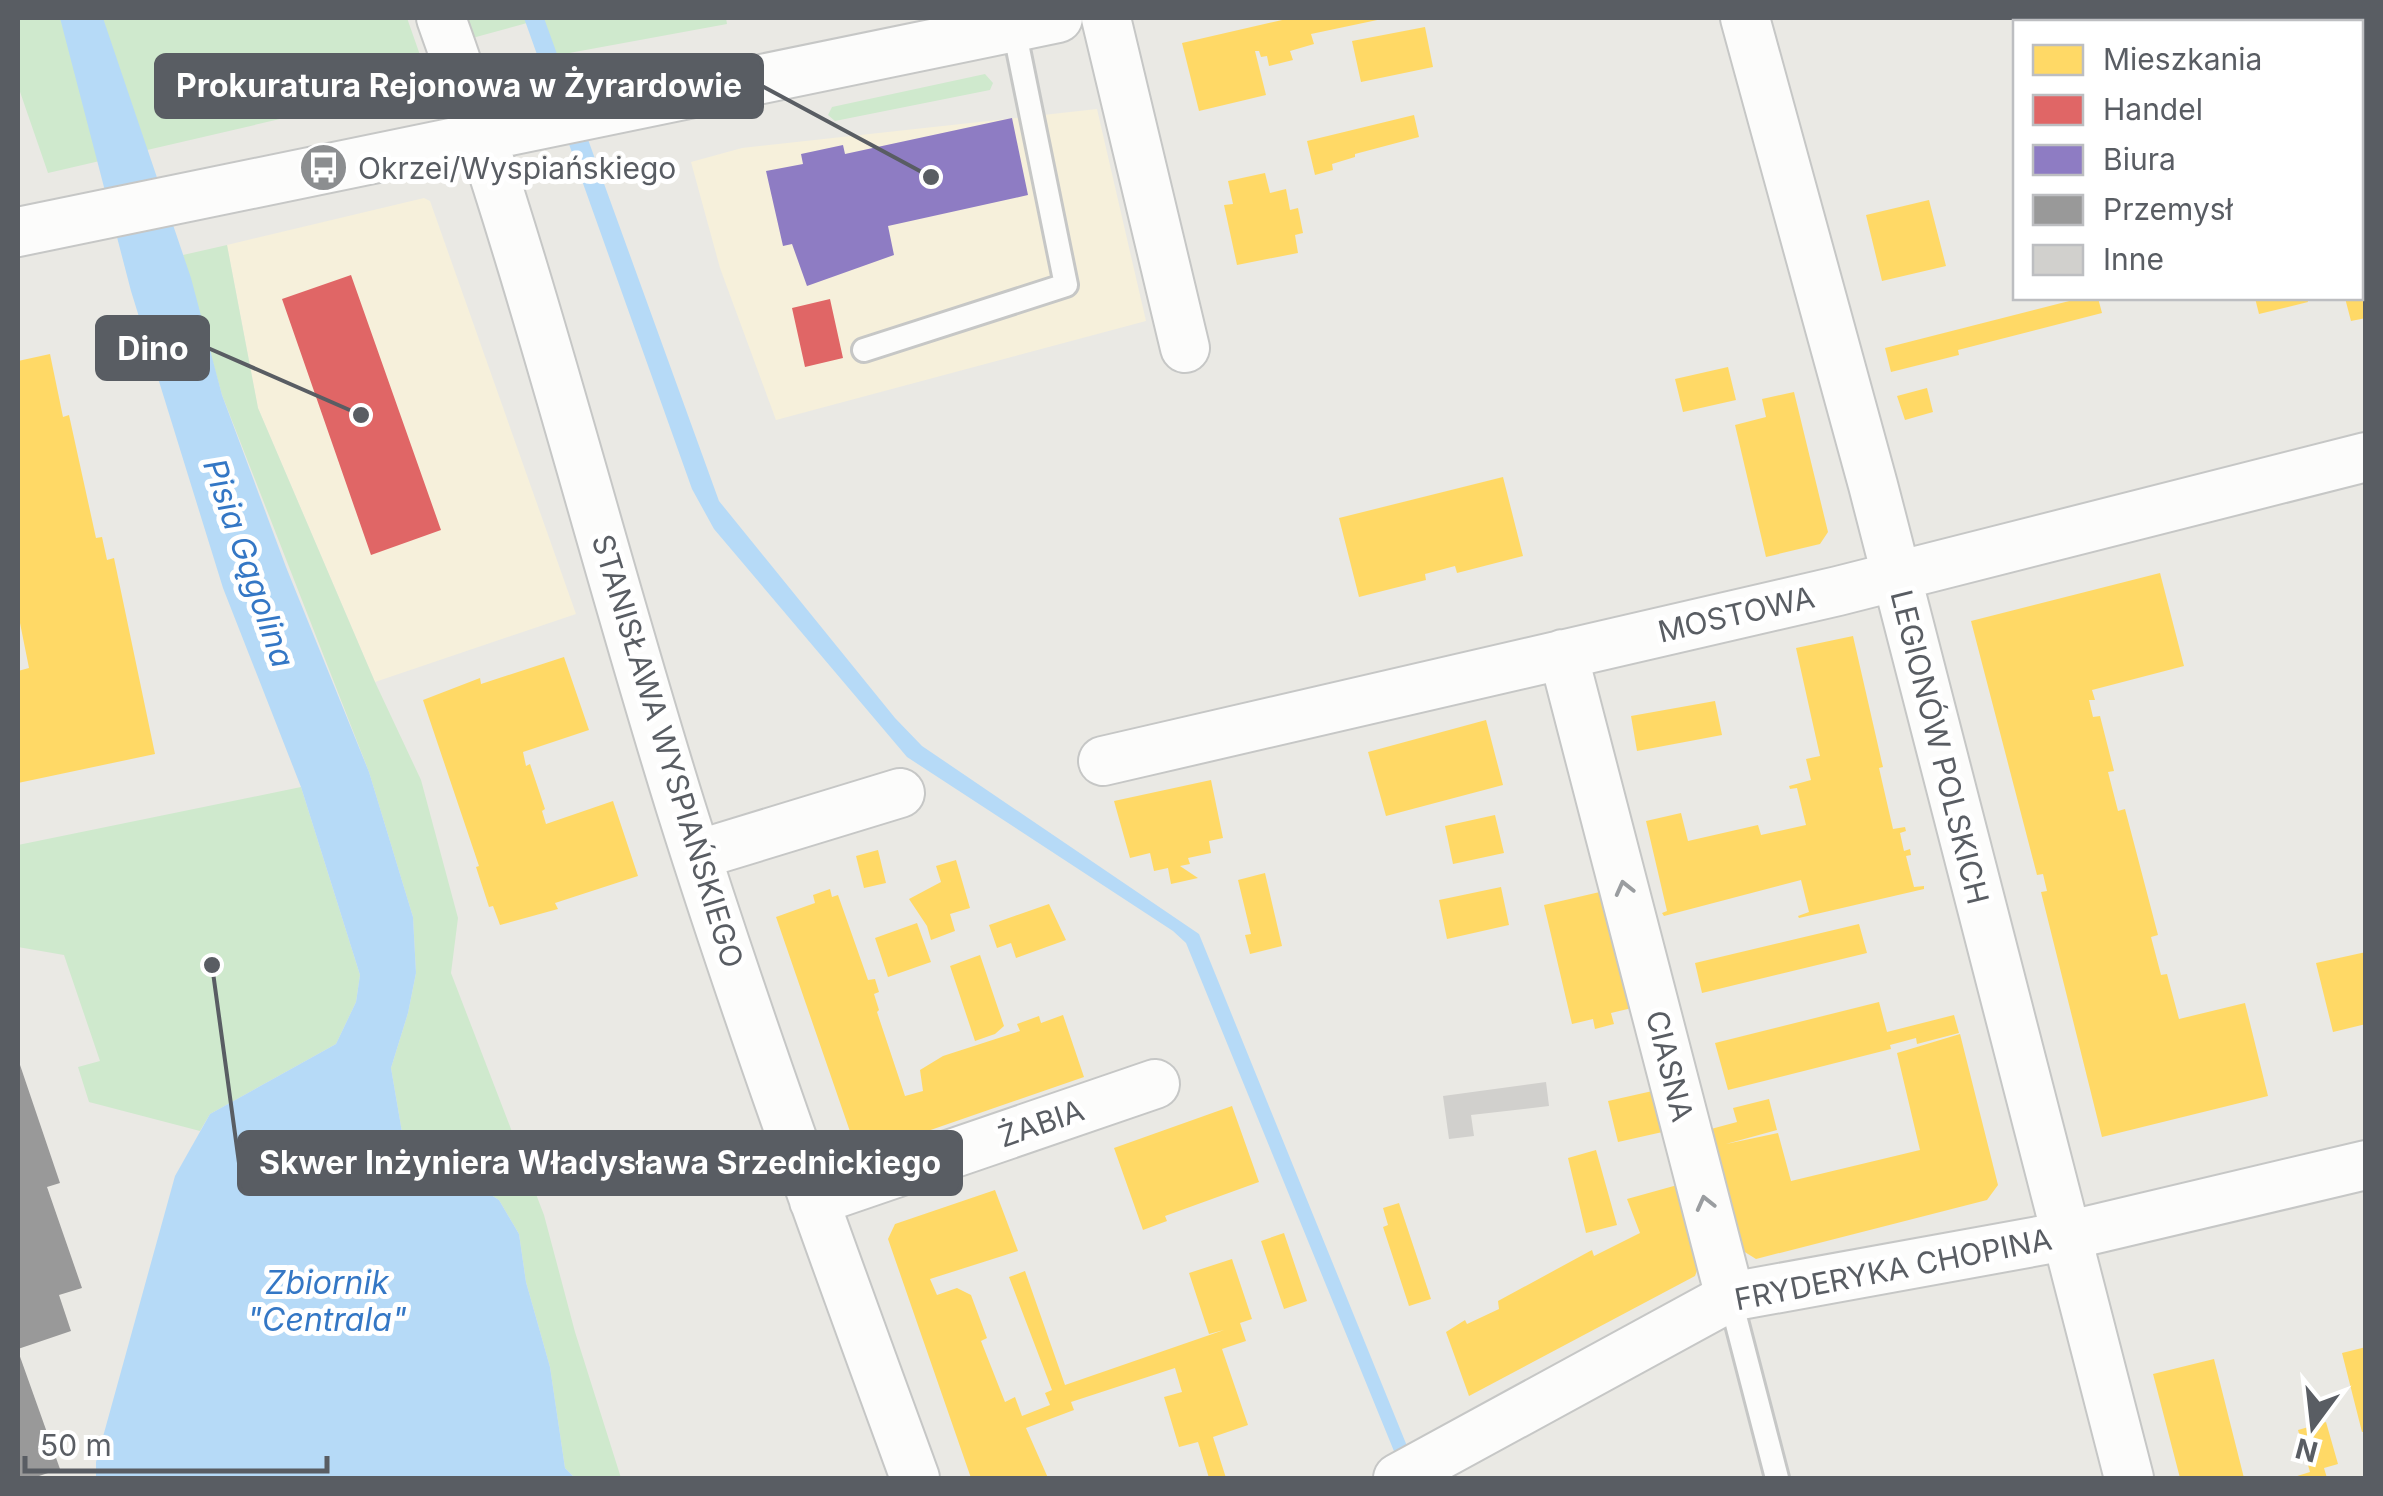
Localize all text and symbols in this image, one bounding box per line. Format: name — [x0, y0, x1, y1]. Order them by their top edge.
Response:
legend — [2013, 20, 2363, 300]
text: Mieszkania — [2103, 41, 2262, 77]
callout: Prokuratura Rejonowa w Żyrardowie — [156, 55, 762, 117]
text: Prokuratura Rejonowa w Żyrardowie — [176, 66, 742, 105]
text: Handel — [2103, 91, 2203, 127]
text: Biura — [2103, 141, 2176, 177]
bus stop icon: Okrzei/Wyspiańskiego — [297, 142, 349, 194]
place label: Okrzei/Wyspiańskiego — [358, 150, 676, 186]
text: Przemysł — [2103, 191, 2234, 227]
text: Inne — [2103, 241, 2164, 277]
callout: Dino — [97, 317, 208, 379]
text: Dino — [117, 329, 189, 368]
water label: Pisia Gągolina — [195, 454, 303, 672]
street label: STANISŁAWA WYSPIAŃSKIEGO — [585, 530, 751, 972]
street label: MOSTOWA — [1654, 579, 1818, 649]
street label: LEGIONÓW POLSKICH — [1884, 586, 1996, 908]
one-way arrow — [1615, 880, 1636, 897]
street label: CIASNA — [1639, 1007, 1701, 1125]
street label: ŻABIA — [994, 1092, 1088, 1154]
callout: Skwer Inżyniera Władysława Srzednickiego — [239, 1132, 961, 1194]
text: Skwer Inżyniera Władysława Srzednickiego — [259, 1143, 941, 1182]
one-way arrow — [1696, 1195, 1717, 1212]
street label: FRYDERYKA CHOPINA — [1731, 1221, 2055, 1317]
water label: Zbiornik "Centrala" — [247, 1263, 407, 1339]
north arrow — [2263, 1376, 2363, 1476]
scale bar — [25, 1411, 328, 1473]
text: 50 m — [40, 1427, 112, 1463]
text: N — [2292, 1431, 2321, 1469]

